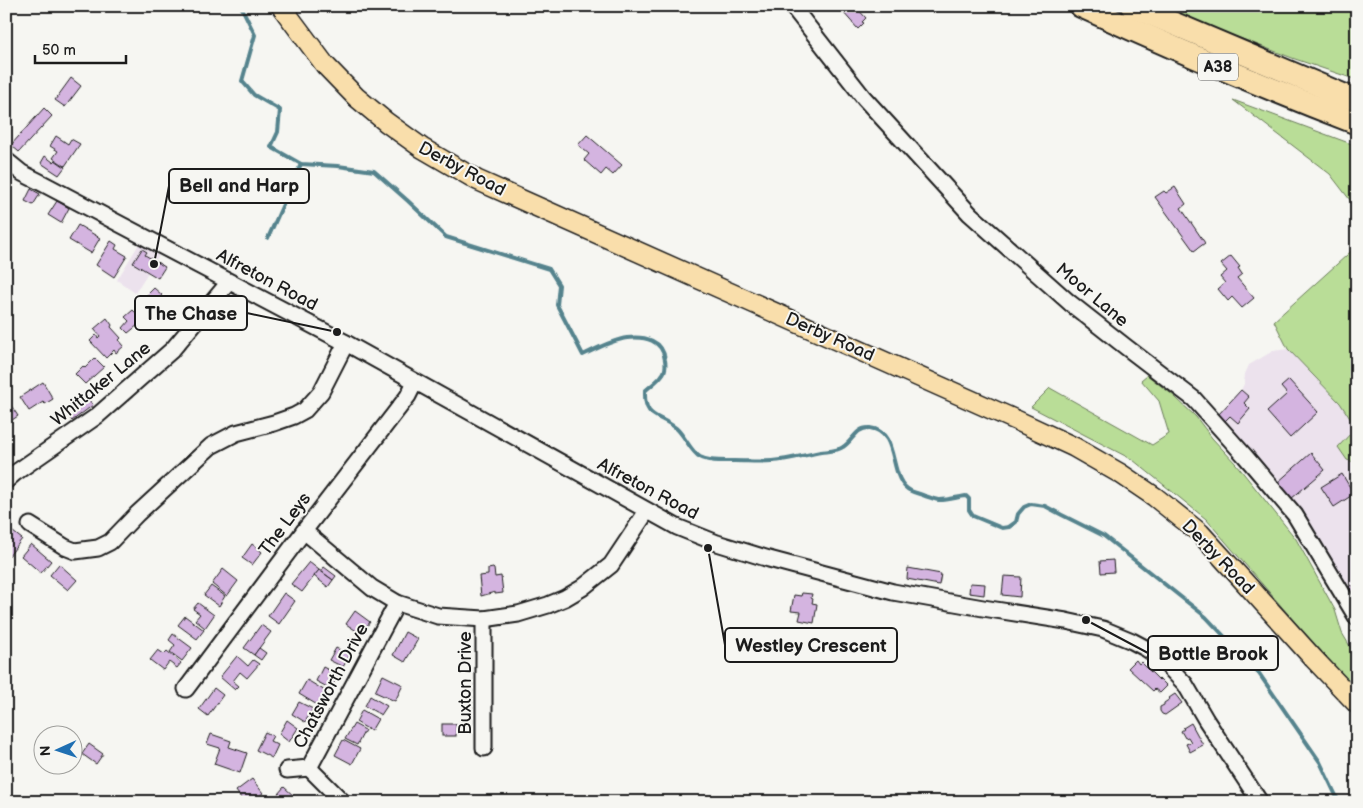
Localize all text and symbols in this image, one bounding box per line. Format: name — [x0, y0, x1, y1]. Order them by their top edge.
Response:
scale bar — [35, 32, 126, 64]
text: 50 m — [42, 41, 76, 60]
road number: A38 — [1198, 54, 1238, 80]
street label: Derby Road — [415, 137, 509, 201]
callout: Bell and Harp — [169, 169, 309, 203]
text: Bell and Harp — [179, 175, 299, 198]
street label: Alfreton Road — [213, 245, 321, 315]
street label: Moor Lane — [1051, 259, 1133, 332]
callout: The Chase — [135, 296, 247, 330]
text: The Chase — [145, 303, 237, 326]
street label: Derby Road — [782, 308, 878, 366]
street label: Whittaker Lane — [47, 337, 155, 431]
street label: Alfreton Road — [594, 454, 702, 524]
street label: The Leys — [255, 488, 315, 559]
street label: Derby Road — [1177, 515, 1259, 599]
street label: Chatsworth Drive — [289, 620, 373, 752]
callout: Westley Crescent — [725, 628, 897, 662]
street label: Buxton Drive — [455, 631, 476, 735]
text: Westley Crescent — [735, 635, 887, 658]
callout: Bottle Brook — [1148, 636, 1278, 670]
text: Bottle Brook — [1158, 643, 1268, 666]
north arrow — [32, 726, 82, 776]
text: N — [37, 745, 54, 756]

